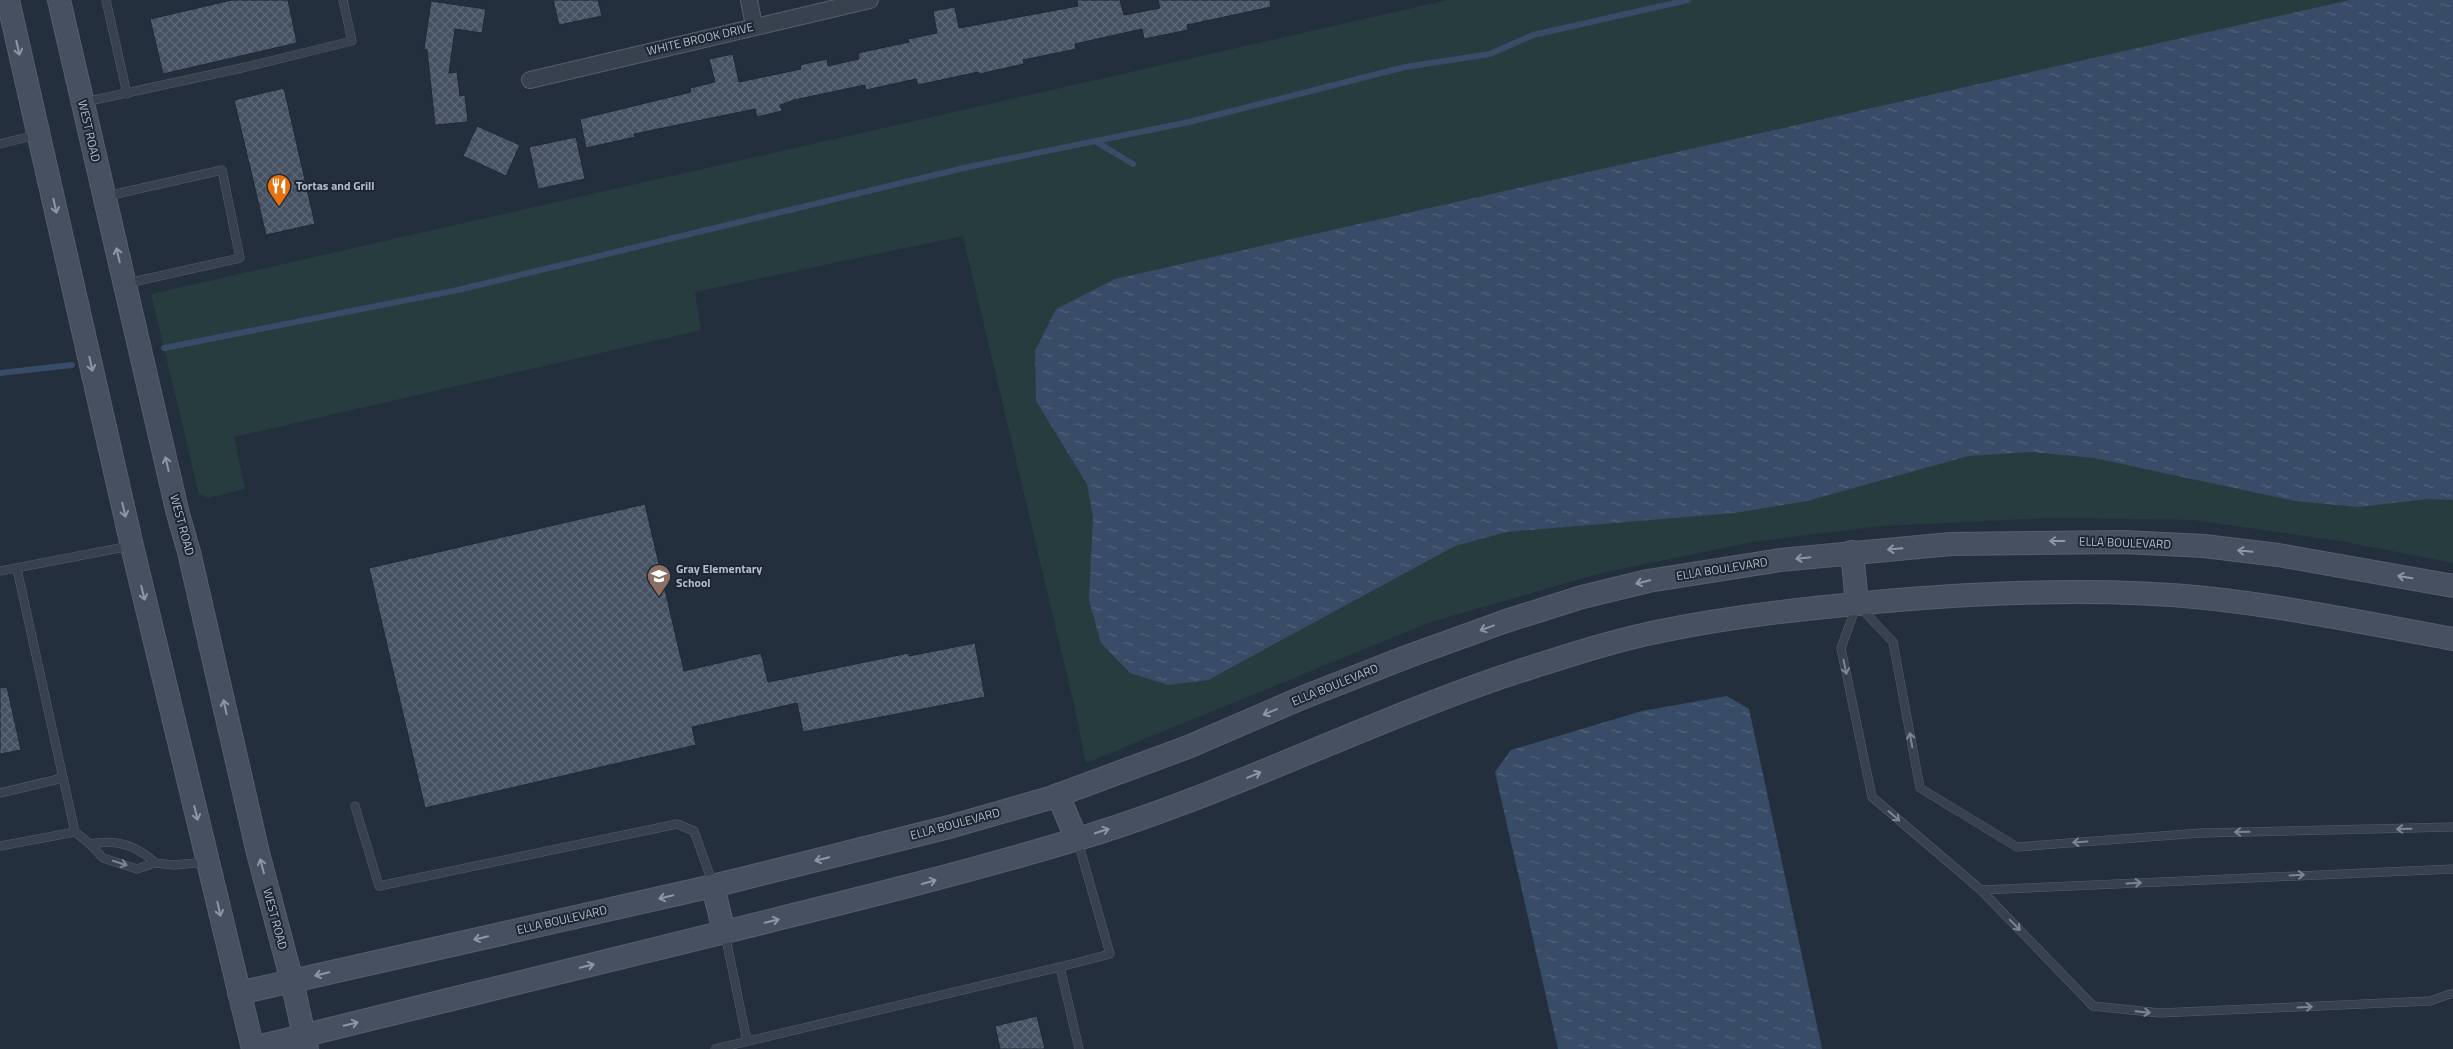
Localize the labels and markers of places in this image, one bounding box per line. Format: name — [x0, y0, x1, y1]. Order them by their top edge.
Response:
restaurant icon: Tortas and Grill — [266, 173, 292, 207]
place label: Tortas and Grill — [296, 176, 375, 195]
place label: Gray Elementary School — [676, 559, 762, 592]
school or university icon: Gray Elementary School — [646, 563, 672, 597]

